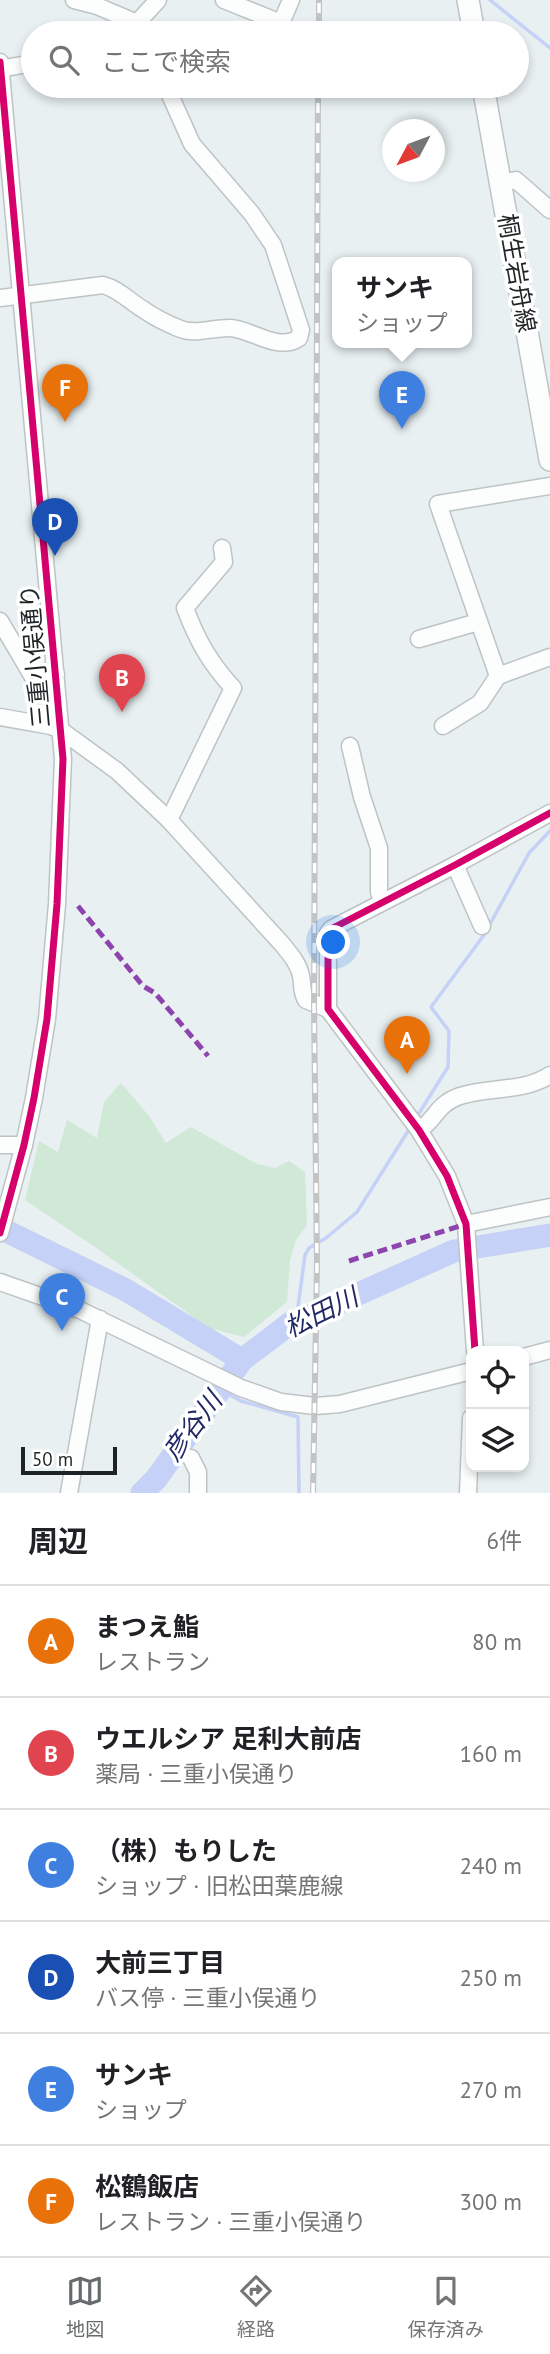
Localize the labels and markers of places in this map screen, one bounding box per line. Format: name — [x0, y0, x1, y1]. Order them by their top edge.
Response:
pin: F — [42, 364, 88, 422]
pin: E — [379, 371, 425, 429]
pin: D — [32, 498, 78, 556]
pin: B — [99, 654, 145, 712]
pin: A — [384, 1016, 430, 1074]
pin: C — [39, 1273, 85, 1331]

